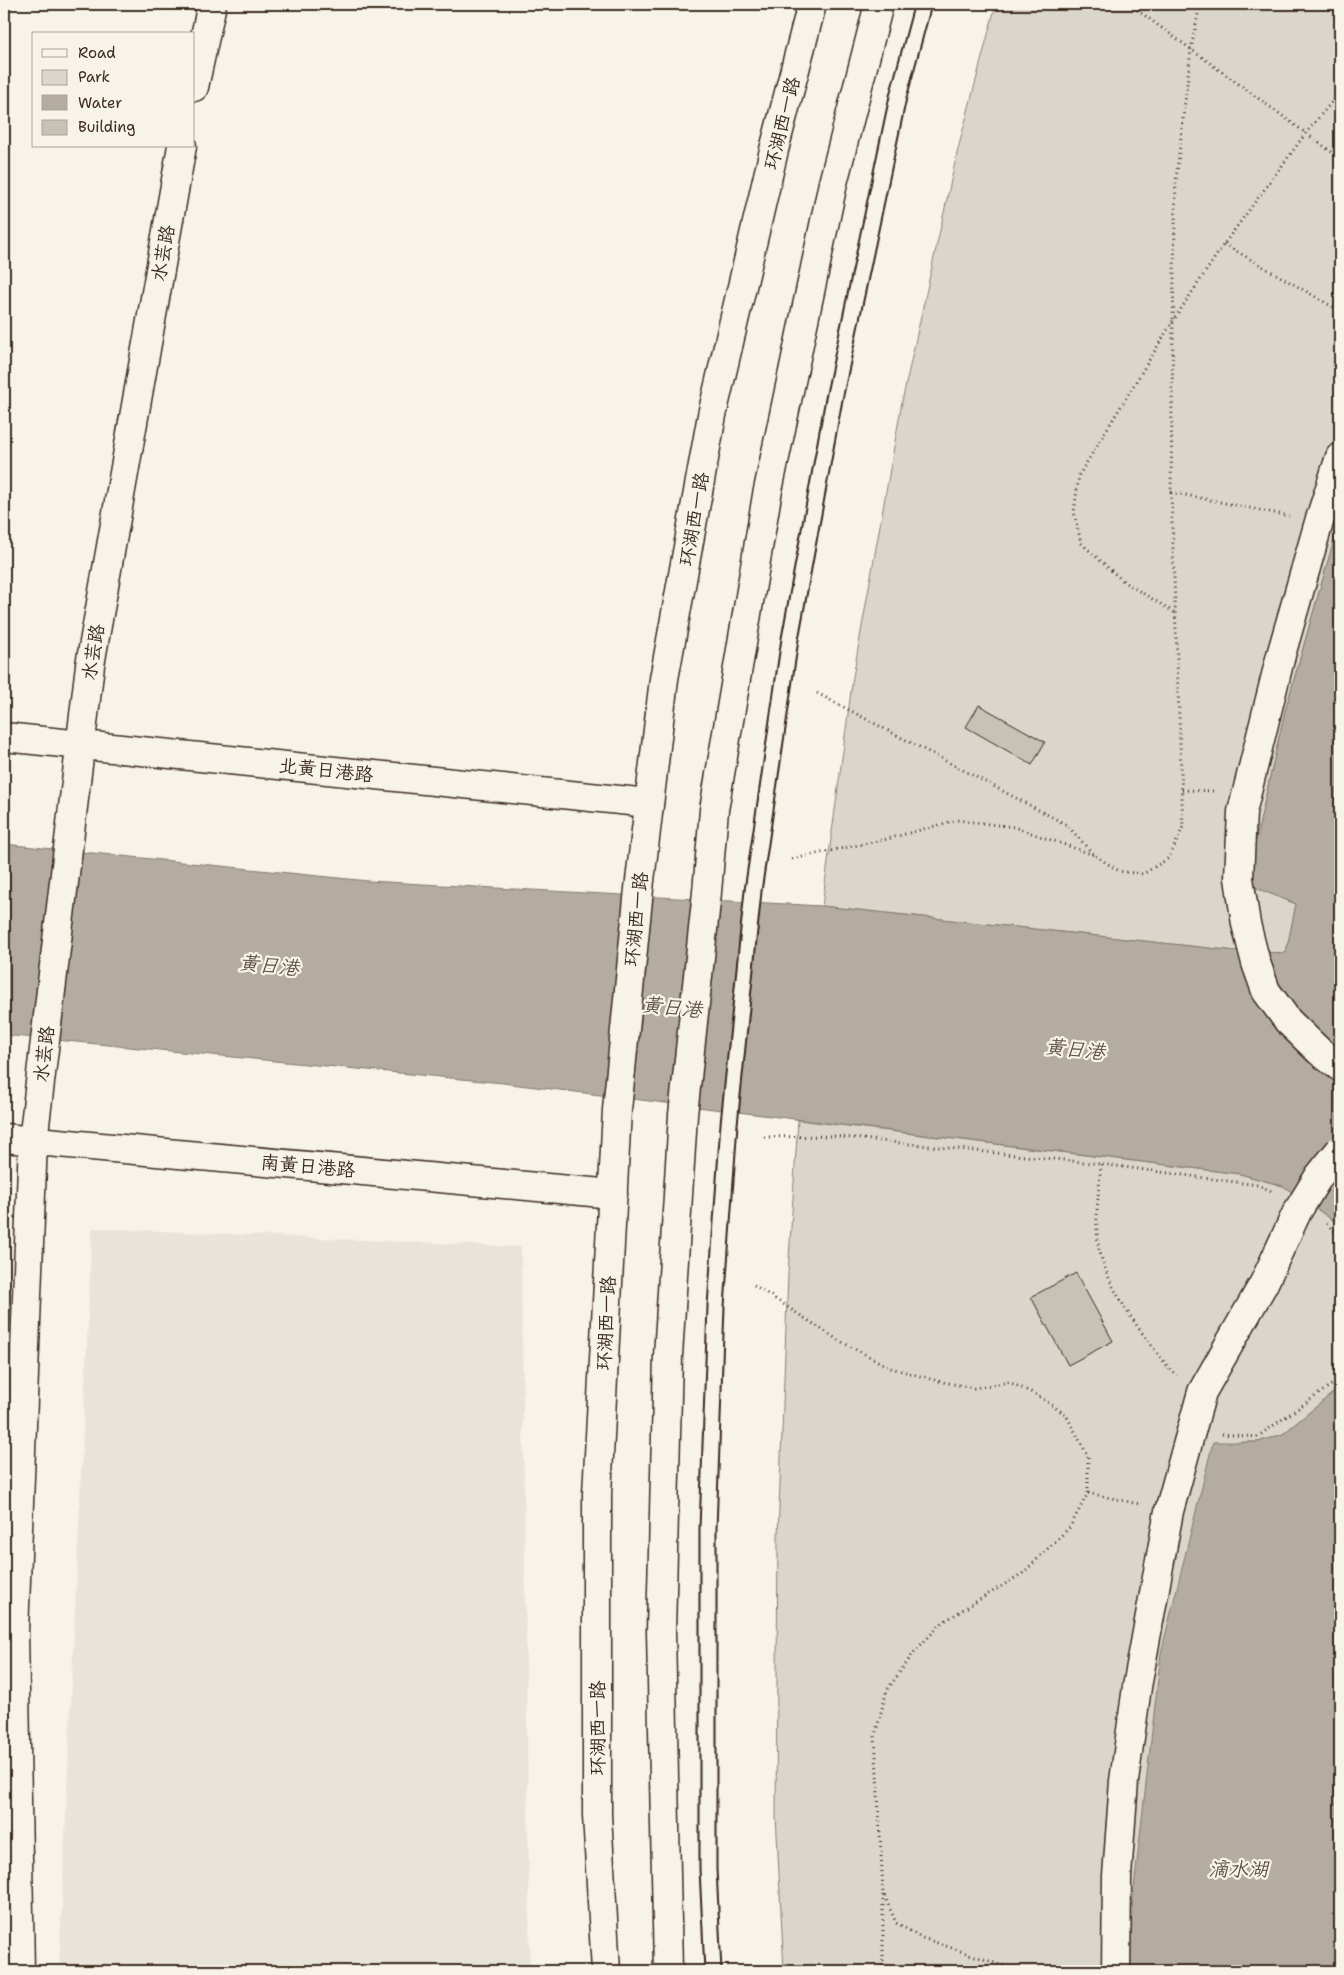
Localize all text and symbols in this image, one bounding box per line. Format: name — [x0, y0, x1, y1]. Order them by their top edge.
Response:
legend — [32, 32, 195, 148]
text: Road — [78, 43, 116, 63]
text: Park — [78, 67, 110, 87]
street label: 环湖西一路 — [758, 74, 806, 172]
text: Water — [78, 93, 122, 113]
text: Building — [78, 117, 135, 137]
street label: 水芸路 — [146, 223, 180, 283]
street label: 环湖西一路 — [673, 470, 715, 568]
street label: 水芸路 — [76, 622, 110, 682]
street label: 北黄日港路 — [277, 753, 375, 787]
street label: 环湖西一路 — [619, 870, 653, 968]
water label: 黄日港 — [238, 949, 302, 981]
water label: 黄日港 — [641, 991, 705, 1023]
street label: 水芸路 — [28, 1024, 60, 1084]
water label: 黄日港 — [1044, 1033, 1108, 1065]
street label: 南黄日港路 — [260, 1149, 356, 1183]
street label: 环湖西一路 — [591, 1275, 621, 1371]
street label: 环湖西一路 — [585, 1680, 610, 1776]
water label: 滴水湖 — [1208, 1856, 1270, 1882]

